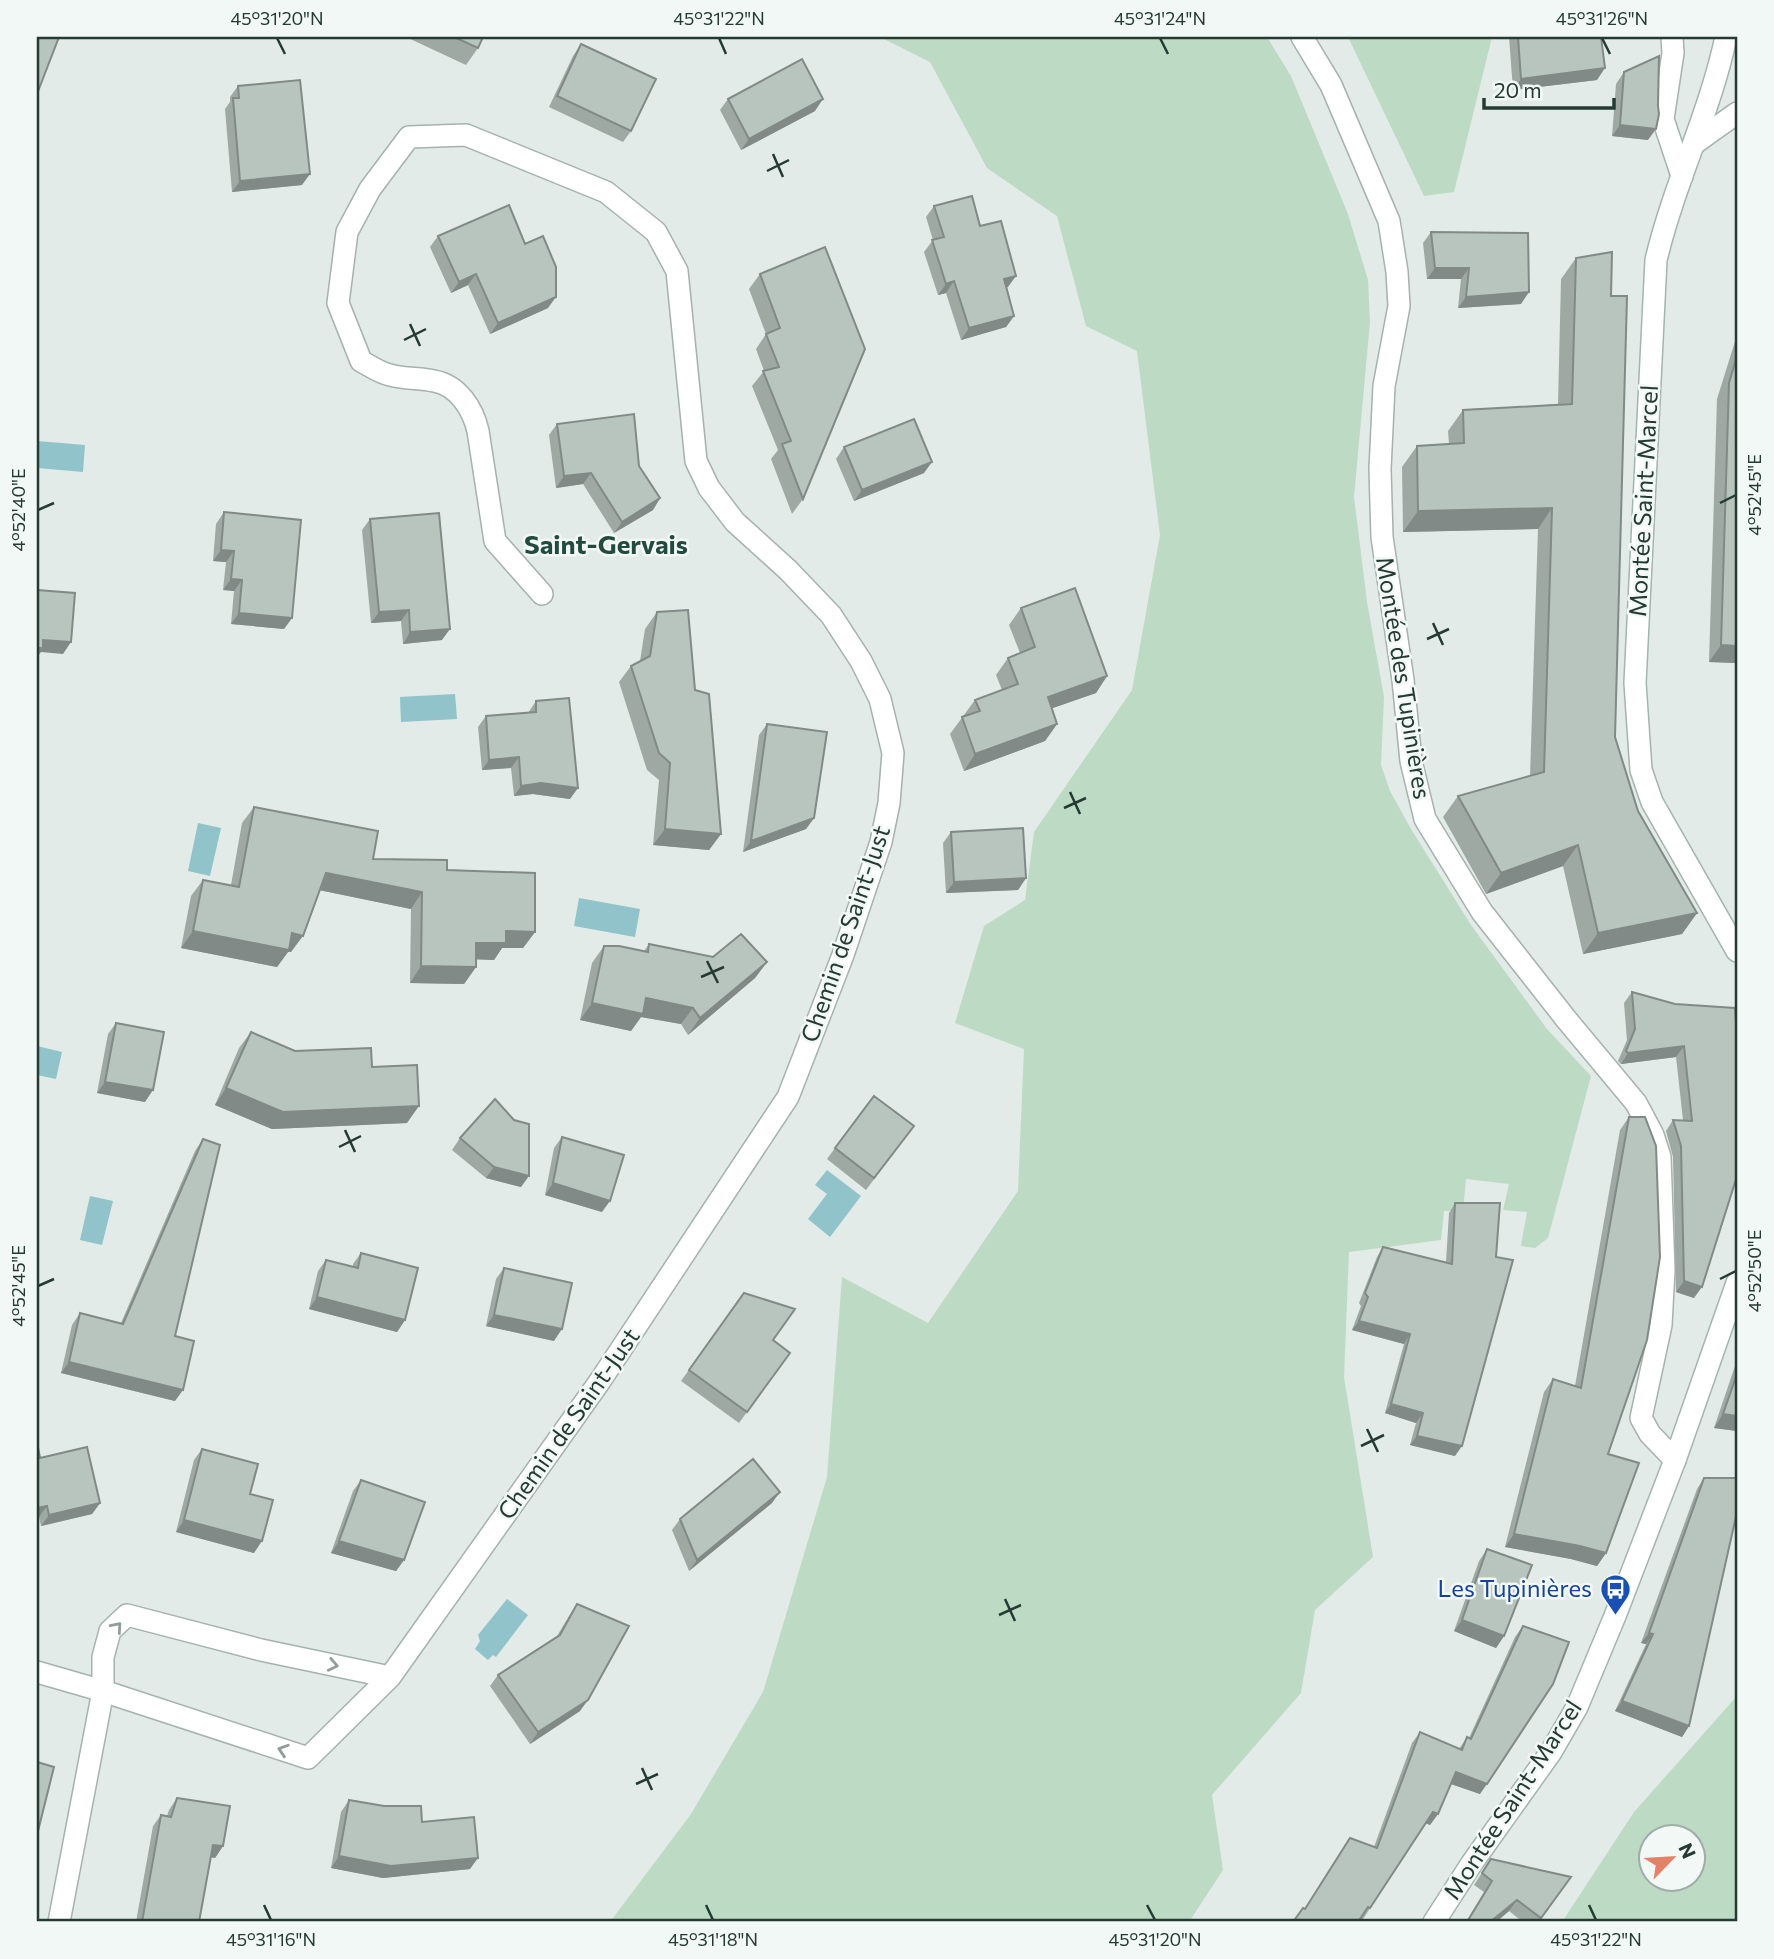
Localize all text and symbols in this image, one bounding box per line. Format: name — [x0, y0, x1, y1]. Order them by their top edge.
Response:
text: 45°31'20"N — [230, 7, 324, 29]
text: 45°31'22"N — [673, 7, 765, 29]
text: 45°31'24"N — [1114, 7, 1206, 29]
text: 45°31'26"N — [1556, 7, 1648, 29]
scale bar — [1484, 66, 1613, 110]
text: 20 m — [1494, 77, 1542, 102]
street label: Montée Saint-Marcel — [1622, 384, 1663, 618]
text: 4°52'45"E — [1743, 454, 1765, 536]
text: 4°52'40"E — [7, 468, 29, 552]
district label: Saint-Gervais — [524, 528, 688, 559]
street label: Montée des Tupinières — [1371, 554, 1438, 801]
street label: Chemin de Saint-Just — [794, 821, 895, 1046]
text: 4°52'50"E — [1743, 1230, 1765, 1312]
text: 4°52'45"E — [7, 1245, 29, 1327]
street label: Chemin de Saint-Just — [491, 1322, 645, 1524]
bus stop icon: Les Tupinières — [1598, 1572, 1632, 1616]
place label: Les Tupinières — [1438, 1573, 1592, 1602]
one-way arrow — [108, 1622, 121, 1635]
one-way arrow — [327, 1657, 339, 1672]
street label: Montée Saint-Marcel — [1436, 1694, 1587, 1904]
one-way arrow — [278, 1744, 290, 1758]
north arrow — [1638, 1822, 1708, 1892]
text: N — [1674, 1839, 1701, 1862]
text: 45°31'16"N — [226, 1928, 316, 1950]
text: 45°31'18"N — [668, 1928, 758, 1950]
text: 45°31'20"N — [1108, 1928, 1202, 1950]
text: 45°31'22"N — [1550, 1928, 1642, 1950]

